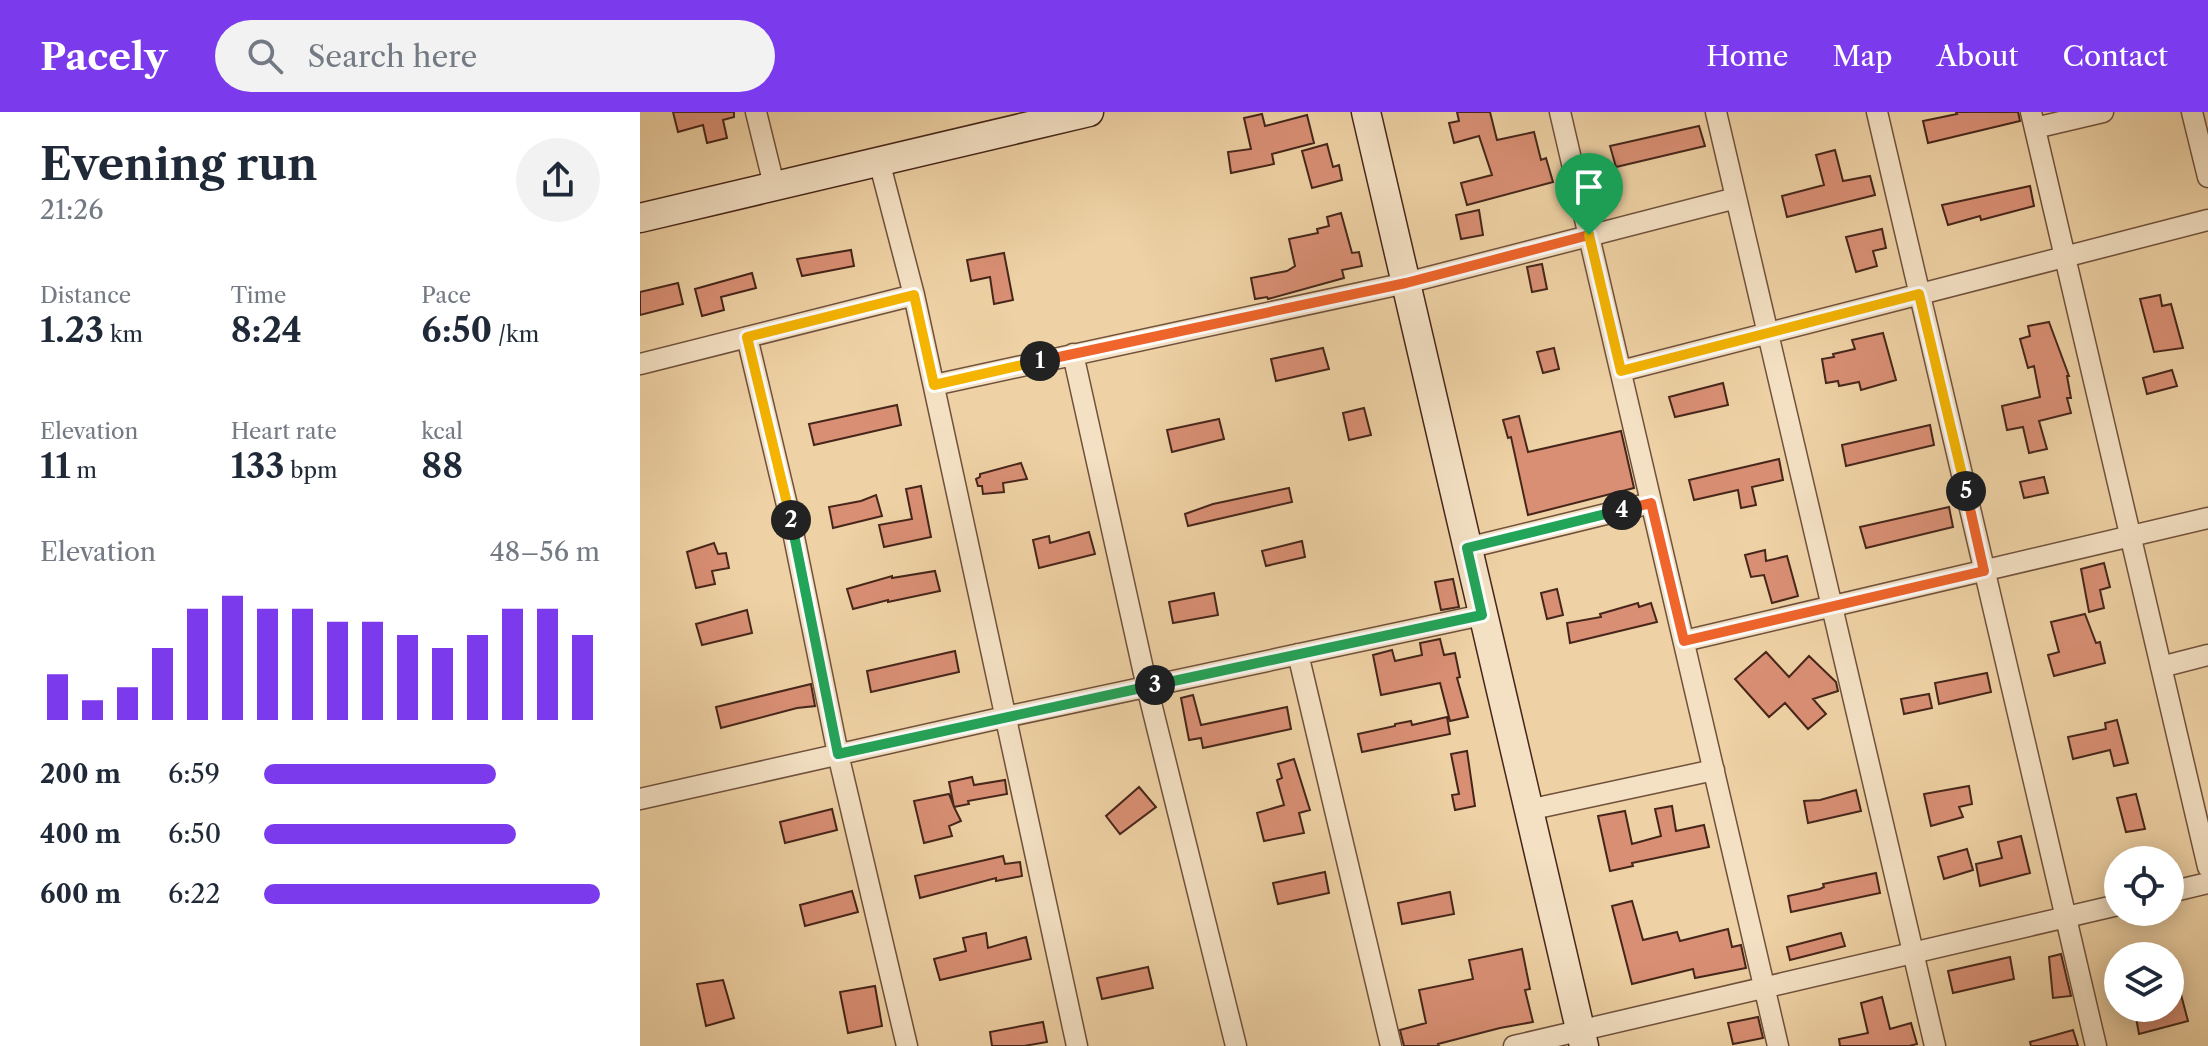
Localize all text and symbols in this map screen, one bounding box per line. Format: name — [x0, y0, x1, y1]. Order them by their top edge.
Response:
search box — [215, 20, 775, 92]
text: Pacely — [40, 33, 167, 80]
icon: search — [243, 34, 287, 78]
text: Search here — [307, 38, 477, 75]
text: Home — [1706, 39, 1788, 73]
text: Map — [1832, 39, 1892, 73]
text: About — [1936, 39, 2018, 73]
text: Contact — [2062, 39, 2168, 73]
text: Evening run — [40, 137, 317, 191]
button: share — [516, 138, 600, 222]
pin — [1555, 153, 1623, 235]
icon: arrive — [1567, 165, 1611, 209]
text: 21:26 — [40, 194, 103, 226]
text: Distance — [40, 282, 131, 309]
text: Time — [231, 282, 286, 309]
text: Pace — [421, 282, 471, 309]
text: 1.23 — [40, 309, 104, 351]
text: 8:24 — [231, 309, 302, 351]
text: 6:50 — [421, 309, 492, 351]
text: km — [104, 321, 143, 348]
text: /km — [492, 321, 539, 348]
pin: 1 — [1020, 341, 1060, 381]
text: 1 — [1035, 347, 1045, 374]
text: Elevation — [40, 418, 138, 445]
text: Heart rate — [231, 418, 337, 445]
text: kcal — [421, 418, 463, 445]
text: 11 — [40, 445, 71, 487]
text: 133 — [231, 445, 284, 487]
text: 88 — [421, 445, 463, 487]
text: m — [71, 457, 97, 484]
text: bpm — [284, 457, 338, 484]
pin: 5 — [1946, 471, 1986, 511]
text: 5 — [1960, 477, 1972, 504]
pin: 4 — [1602, 490, 1642, 530]
text: 4 — [1615, 496, 1629, 523]
pin: 2 — [771, 500, 811, 540]
text: 2 — [785, 506, 798, 533]
text: Elevation — [40, 536, 156, 568]
text: 48–56 m — [490, 536, 600, 568]
pin: 3 — [1135, 665, 1175, 705]
text: 3 — [1149, 671, 1161, 698]
text: 200 m — [40, 758, 121, 790]
text: 6:59 — [168, 758, 220, 790]
text: 400 m — [40, 818, 121, 850]
text: 6:50 — [168, 818, 221, 850]
map controls — [2104, 846, 2184, 1022]
button: locate — [2104, 846, 2184, 926]
text: 600 m — [40, 878, 121, 910]
text: 6:22 — [168, 878, 220, 910]
button: layers — [2104, 942, 2184, 1022]

